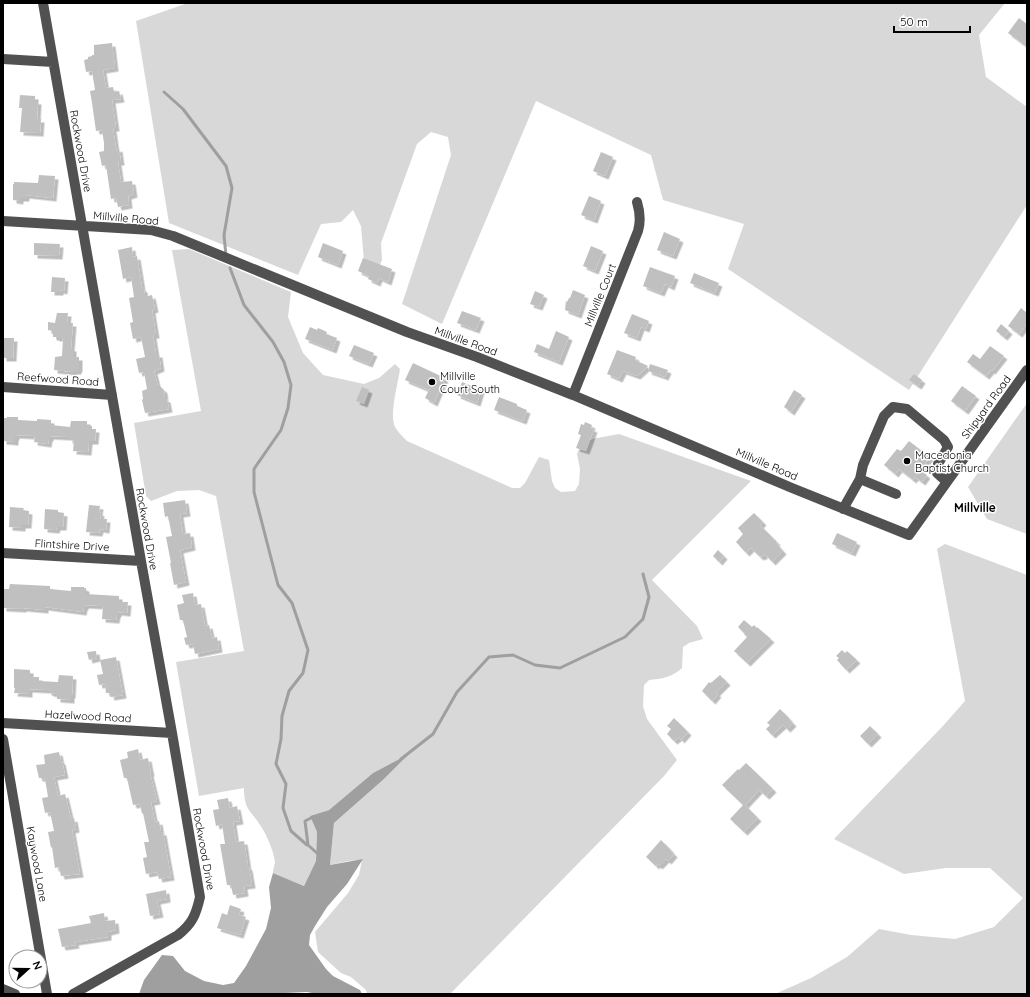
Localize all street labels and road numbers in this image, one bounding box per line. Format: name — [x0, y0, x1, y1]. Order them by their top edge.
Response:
street label: Rockwood Drive — [67, 109, 95, 193]
street label: Millville Road — [93, 208, 159, 228]
street label: Millville Court — [581, 261, 619, 329]
street label: Millville Road — [433, 323, 499, 359]
street label: Reefwood Road — [16, 369, 100, 389]
street label: Shipyard Road — [958, 372, 1014, 442]
street label: Millville Road — [734, 445, 800, 483]
street label: Rockwood Drive — [133, 487, 161, 571]
street label: Flintshire Drive — [34, 536, 110, 554]
street label: Hazelwood Road — [44, 707, 132, 725]
street label: Rockwood Drive — [190, 807, 218, 891]
street label: Kaywood Lane — [23, 825, 51, 903]

